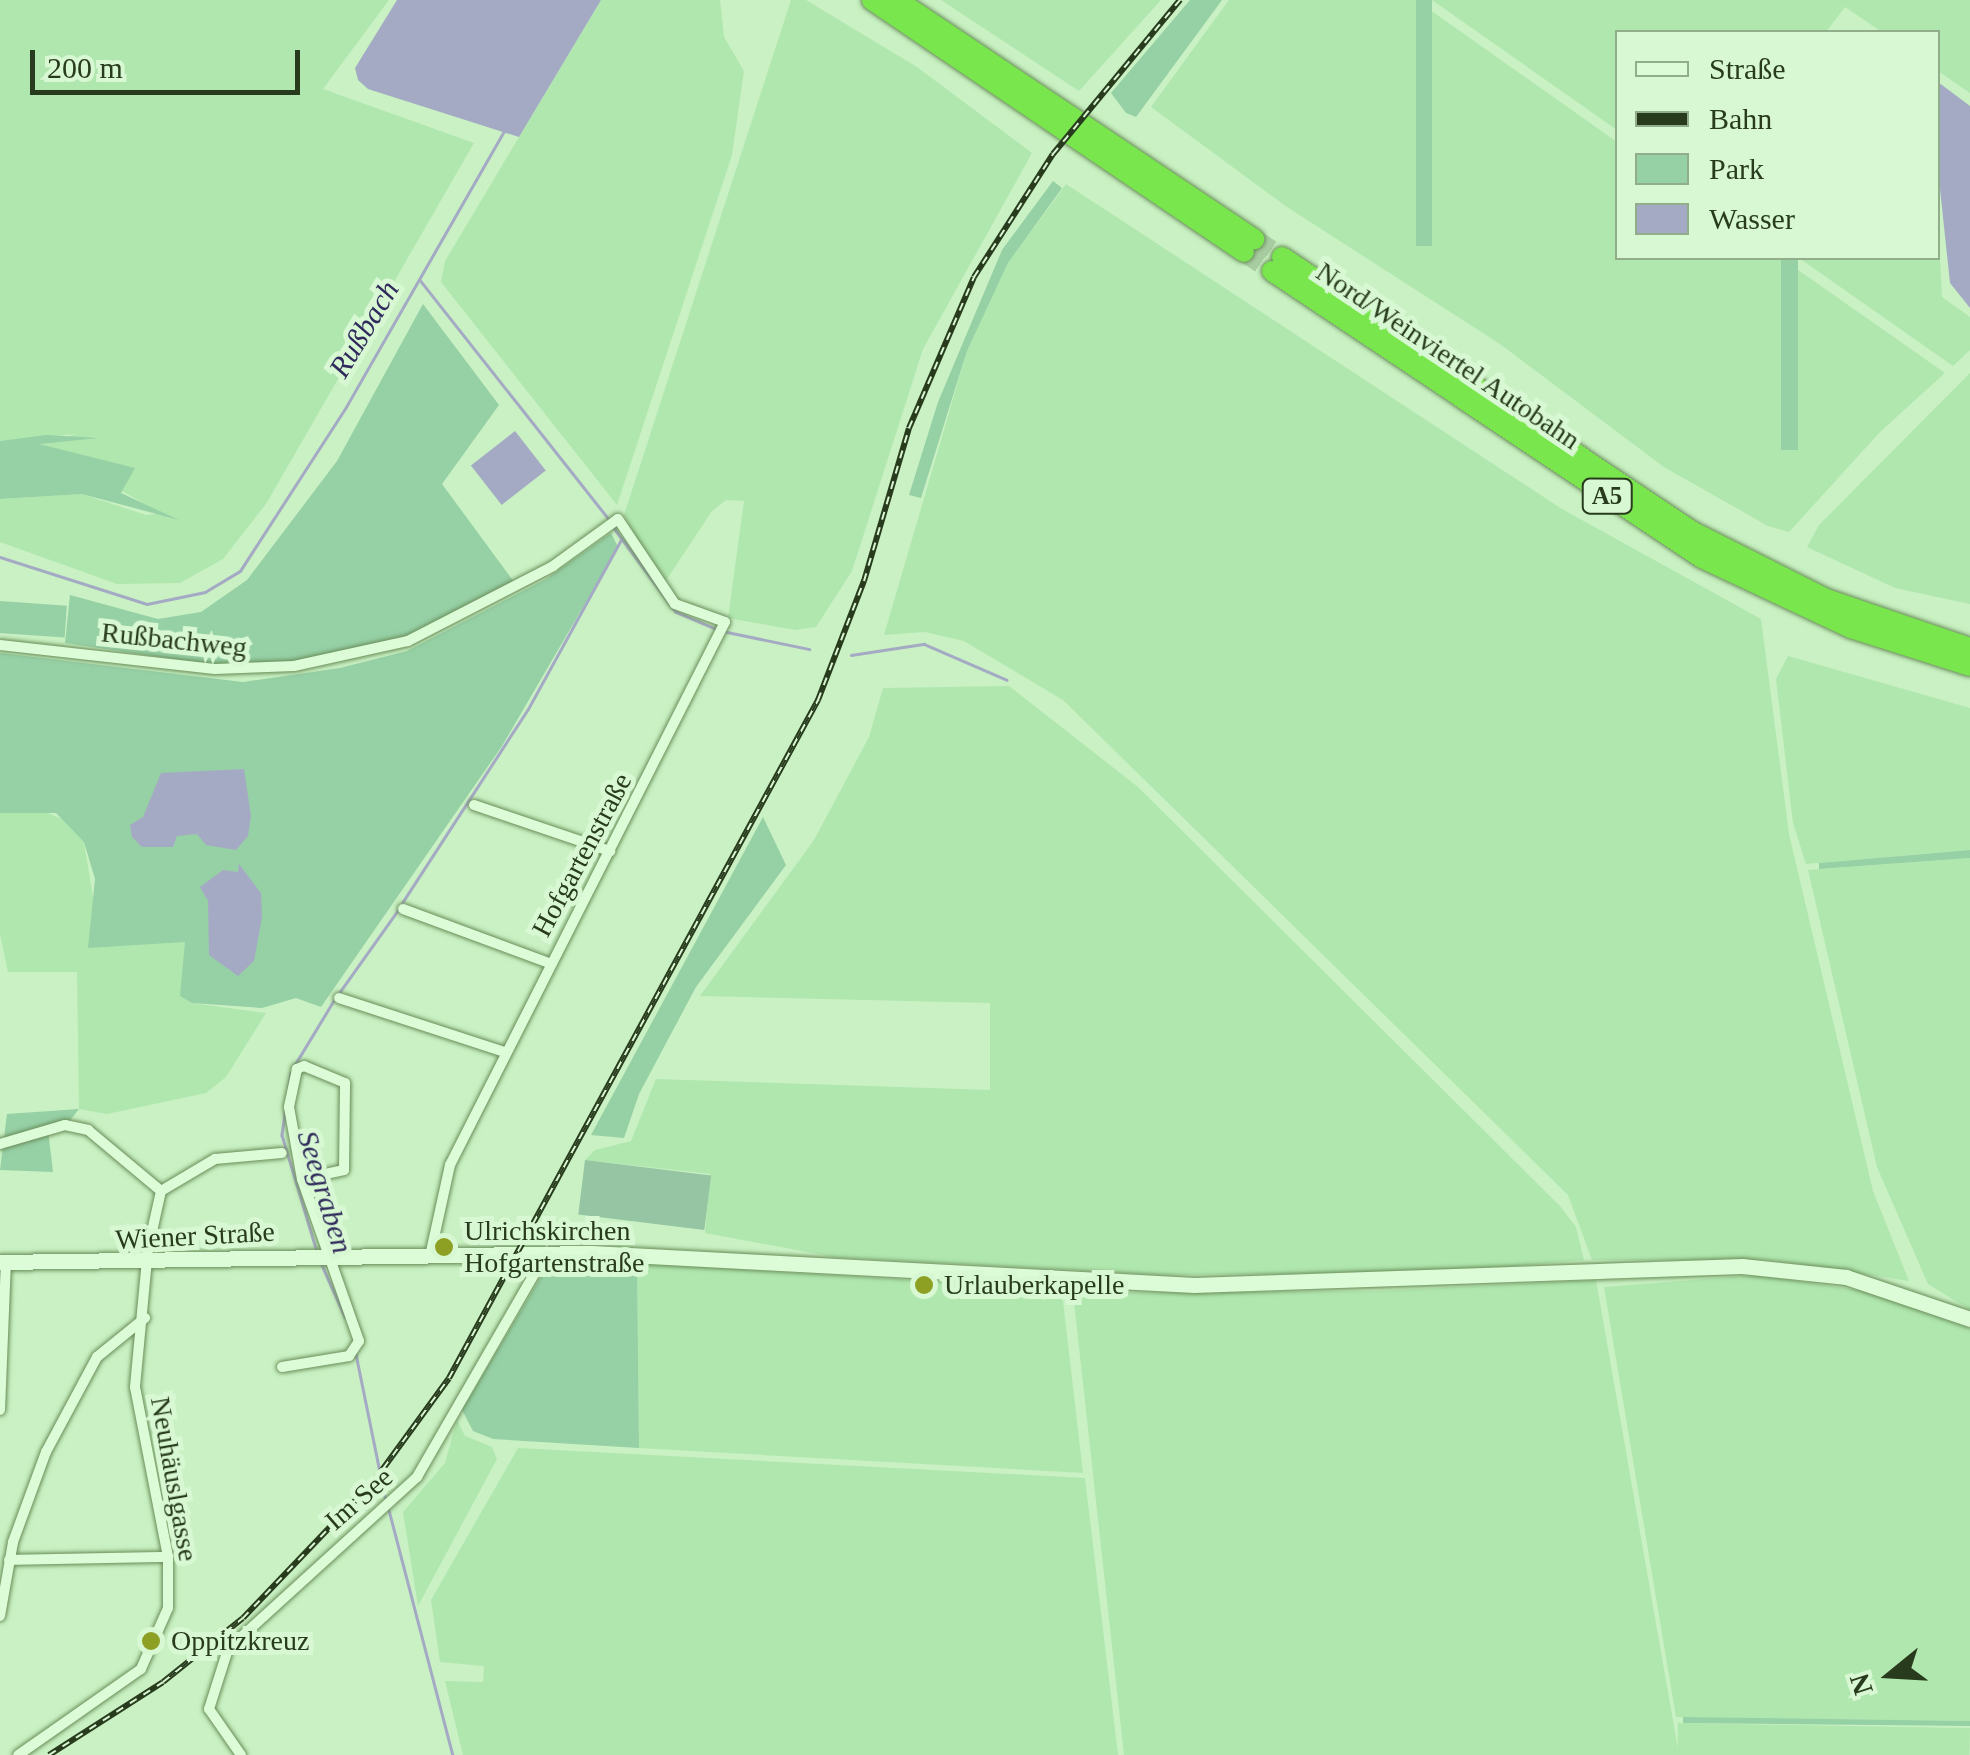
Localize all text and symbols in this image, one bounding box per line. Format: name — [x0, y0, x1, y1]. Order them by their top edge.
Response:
scale bar — [35, 30, 305, 92]
legend — [1615, 30, 1940, 260]
text: 200 m — [47, 51, 123, 84]
text: Straße — [1709, 52, 1786, 85]
text: Bahn — [1709, 102, 1772, 135]
text: Park — [1709, 152, 1764, 185]
text: Wasser — [1709, 202, 1795, 235]
street label: Nord/Weinviertel Autobahn — [1309, 255, 1587, 457]
water label: Rußbach — [321, 274, 407, 384]
road number: A5 — [1580, 476, 1634, 516]
street label: Rußbachweg — [100, 616, 248, 664]
street label: Hofgartenstraße — [525, 767, 639, 943]
water label: Seegraben — [289, 1126, 361, 1258]
place label: Ulrichskirchen Hofgartenstraße — [464, 1214, 644, 1280]
street label: Wiener Straße — [114, 1215, 276, 1257]
marker: Ulrichskirchen Hofgartenstraße — [433, 1236, 455, 1258]
place label: Urlauberkapelle — [944, 1268, 1124, 1302]
marker: Urlauberkapelle — [913, 1274, 935, 1296]
street label: Neuhäuslgasse — [143, 1394, 205, 1564]
street label: Im See — [318, 1461, 400, 1537]
place label: Oppitzkreuz — [171, 1624, 309, 1658]
north arrow — [1840, 1625, 1940, 1725]
marker: Oppitzkreuz — [140, 1630, 162, 1652]
text: N — [1843, 1670, 1879, 1699]

